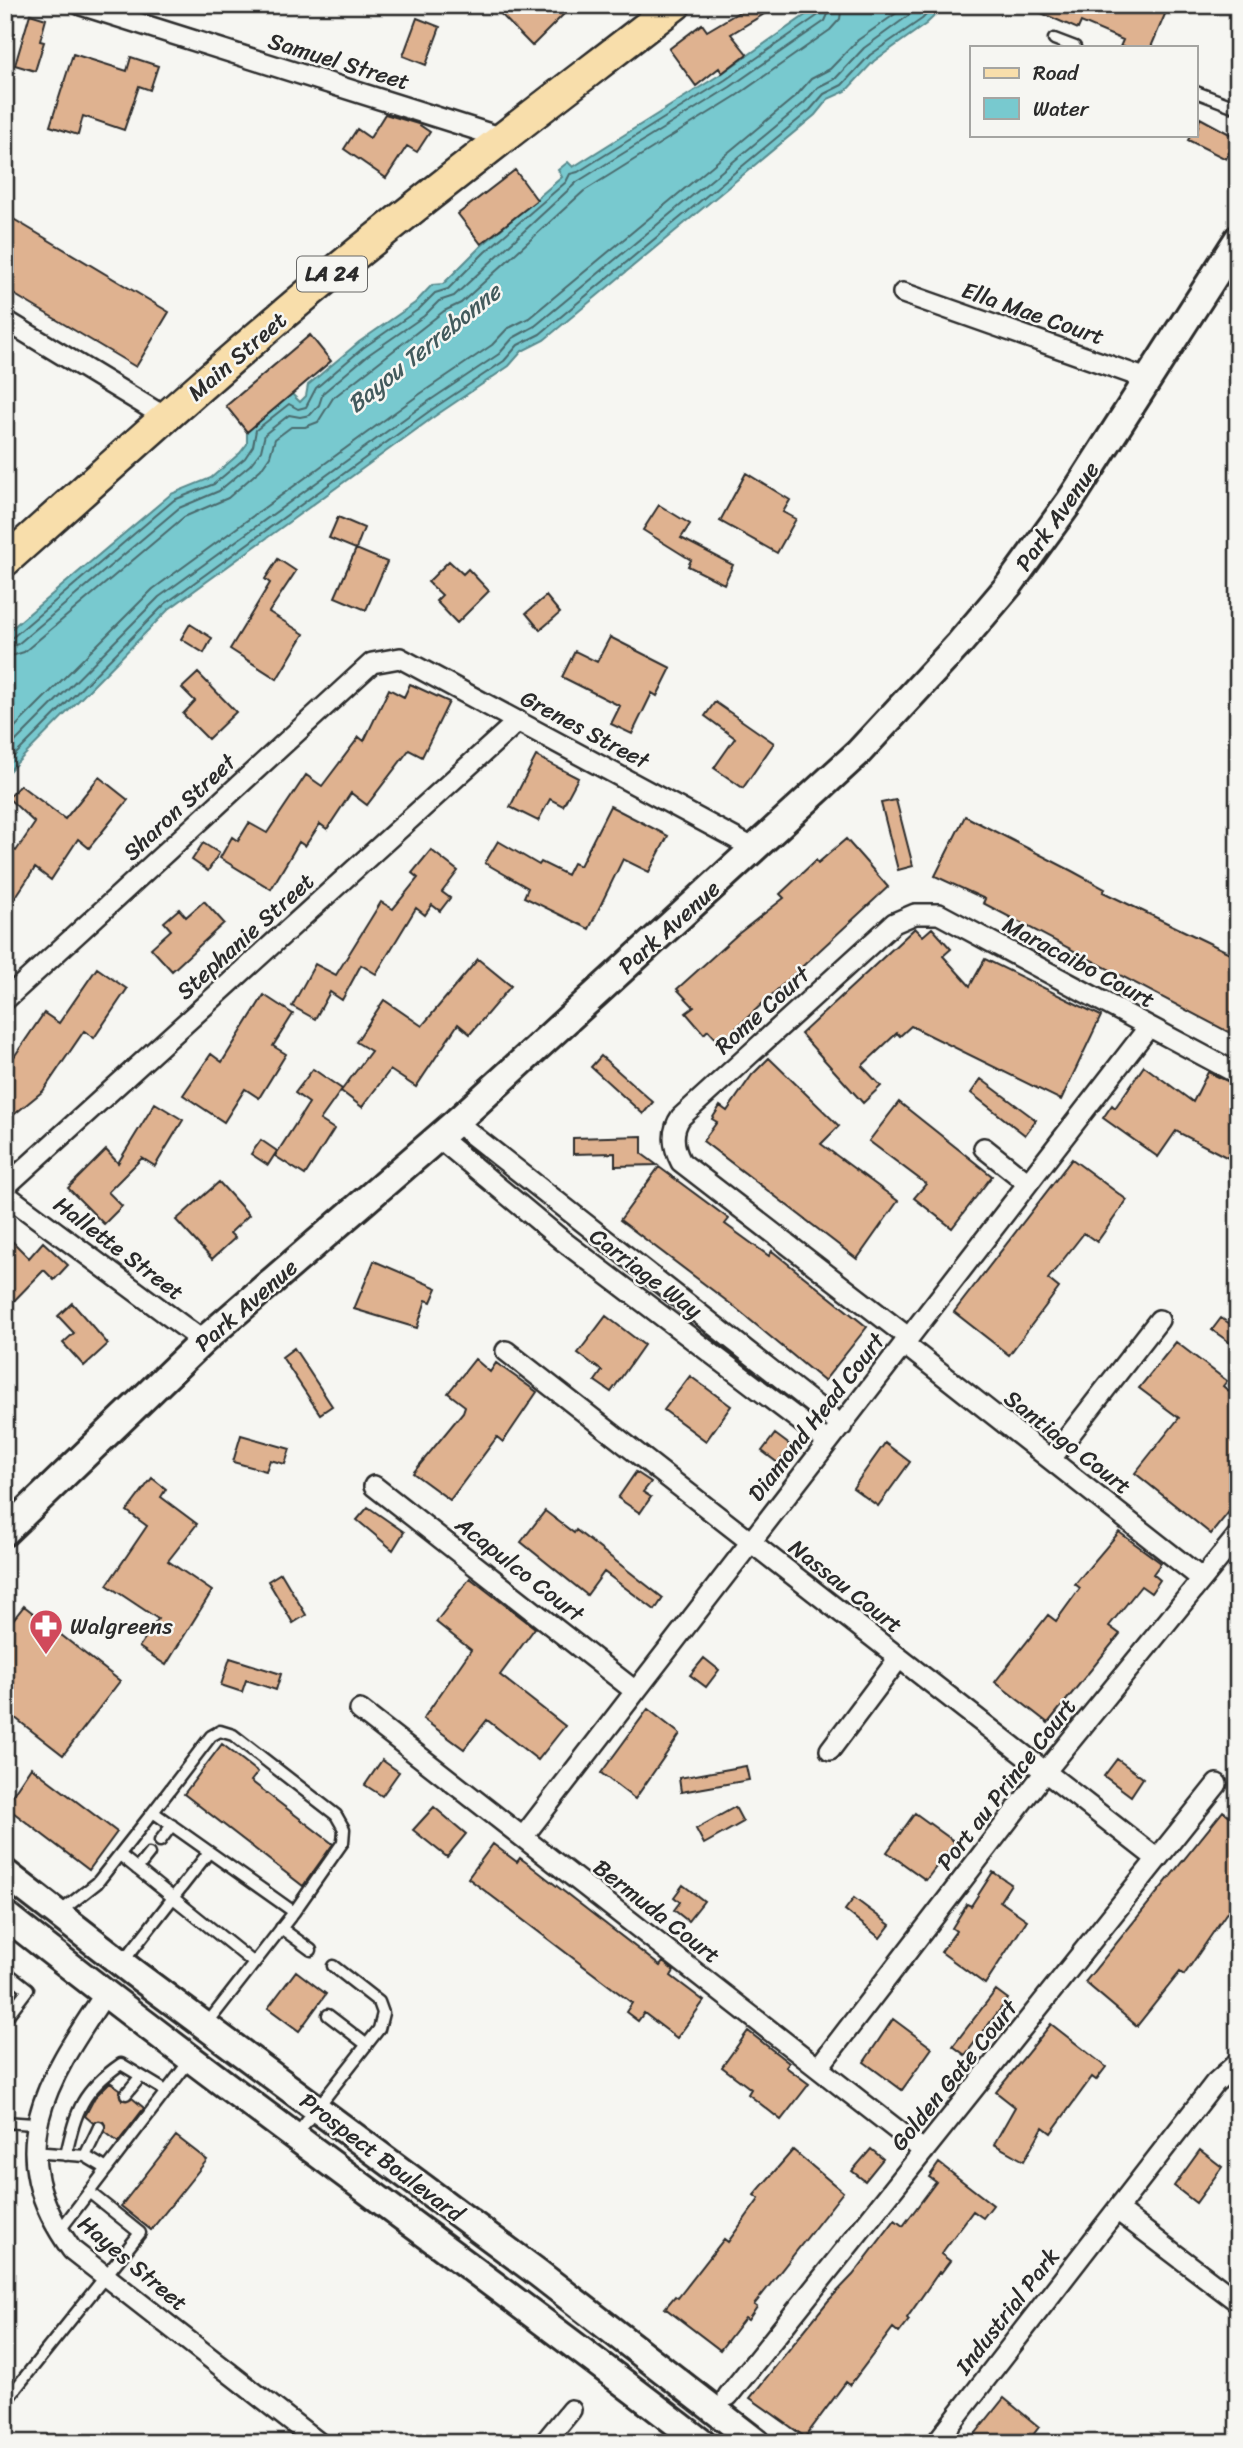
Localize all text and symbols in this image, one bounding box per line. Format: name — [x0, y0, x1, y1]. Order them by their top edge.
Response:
street label: Samuel Street — [263, 20, 415, 102]
legend — [970, 46, 1198, 136]
text: Road — [1033, 54, 1080, 92]
text: Water — [1033, 90, 1090, 128]
road number: LA 24 — [297, 256, 367, 292]
water label: Bayou Terrebonne — [337, 270, 513, 424]
street label: Ella Mae Court — [956, 270, 1110, 357]
street label: Main Street — [178, 301, 297, 412]
street label: Park Avenue — [1004, 452, 1111, 580]
street label: Grenes Street — [513, 678, 658, 782]
street label: Sharon Street — [113, 742, 247, 871]
street label: Stephanie Street — [166, 862, 324, 1010]
street label: Park Avenue — [608, 869, 730, 985]
street label: Maracaibo Court — [995, 905, 1163, 1020]
street label: Rome Court — [705, 955, 821, 1065]
street label: Hallette Street — [44, 1185, 193, 1312]
street label: Carriage Way — [580, 1217, 711, 1330]
street label: Park Avenue — [185, 1248, 308, 1363]
street label: Diamond Head Court — [737, 1322, 897, 1511]
street label: Santiago Court — [995, 1379, 1141, 1506]
street label: Acapulco Court — [445, 1505, 595, 1634]
street label: Nassau Court — [779, 1528, 912, 1645]
place label: Walgreens — [70, 1606, 173, 1647]
pharmacy icon: Walgreens — [27, 1607, 65, 1656]
street label: Port au Prince Court — [926, 1689, 1087, 1880]
street label: Bermuda Court — [584, 1848, 730, 1975]
street label: Golden Gate Court — [880, 1989, 1030, 2160]
street label: Prospect Boulevard — [290, 2082, 474, 2234]
street label: Hayes Street — [68, 2205, 197, 2322]
street label: Industrial Park — [944, 2239, 1070, 2385]

